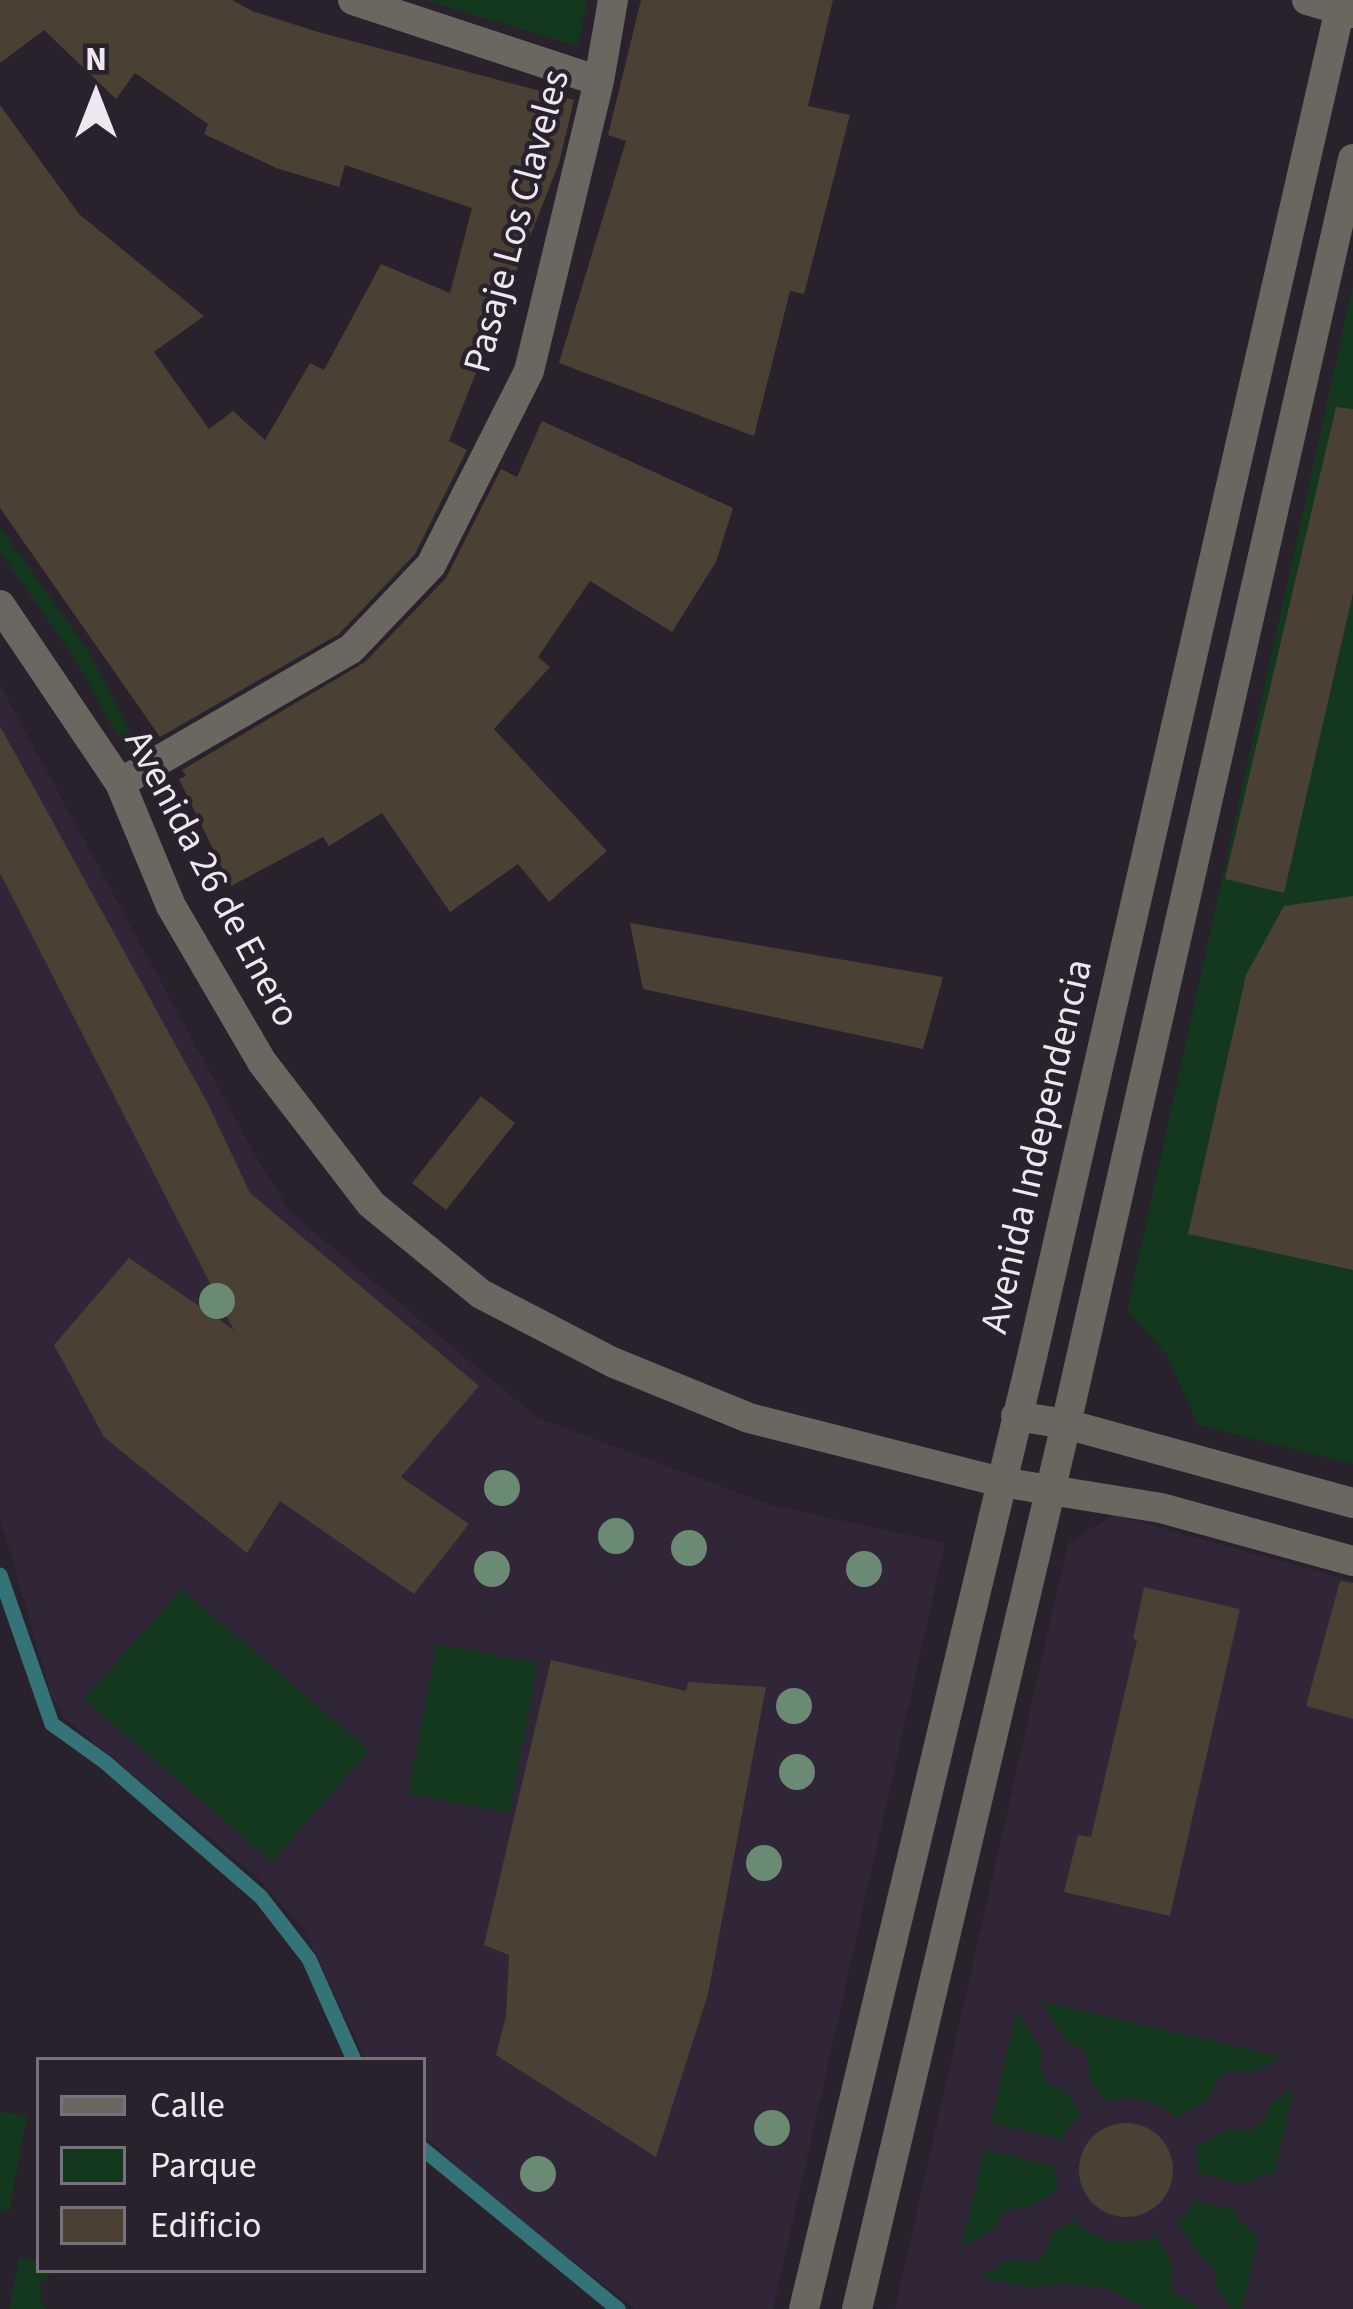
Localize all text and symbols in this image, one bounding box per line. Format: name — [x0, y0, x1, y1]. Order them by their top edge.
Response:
north arrow — [36, 36, 156, 156]
text: N — [85, 36, 107, 83]
street label: Pasaje Los Claveles — [457, 66, 583, 378]
street label: Avenida 26 de Enero — [111, 724, 307, 1036]
street label: Avenida Independencia — [974, 955, 1106, 1339]
legend — [36, 2057, 426, 2273]
text: Calle — [150, 2080, 225, 2131]
text: Parque — [150, 2140, 257, 2191]
text: Edificio — [150, 2200, 262, 2251]

